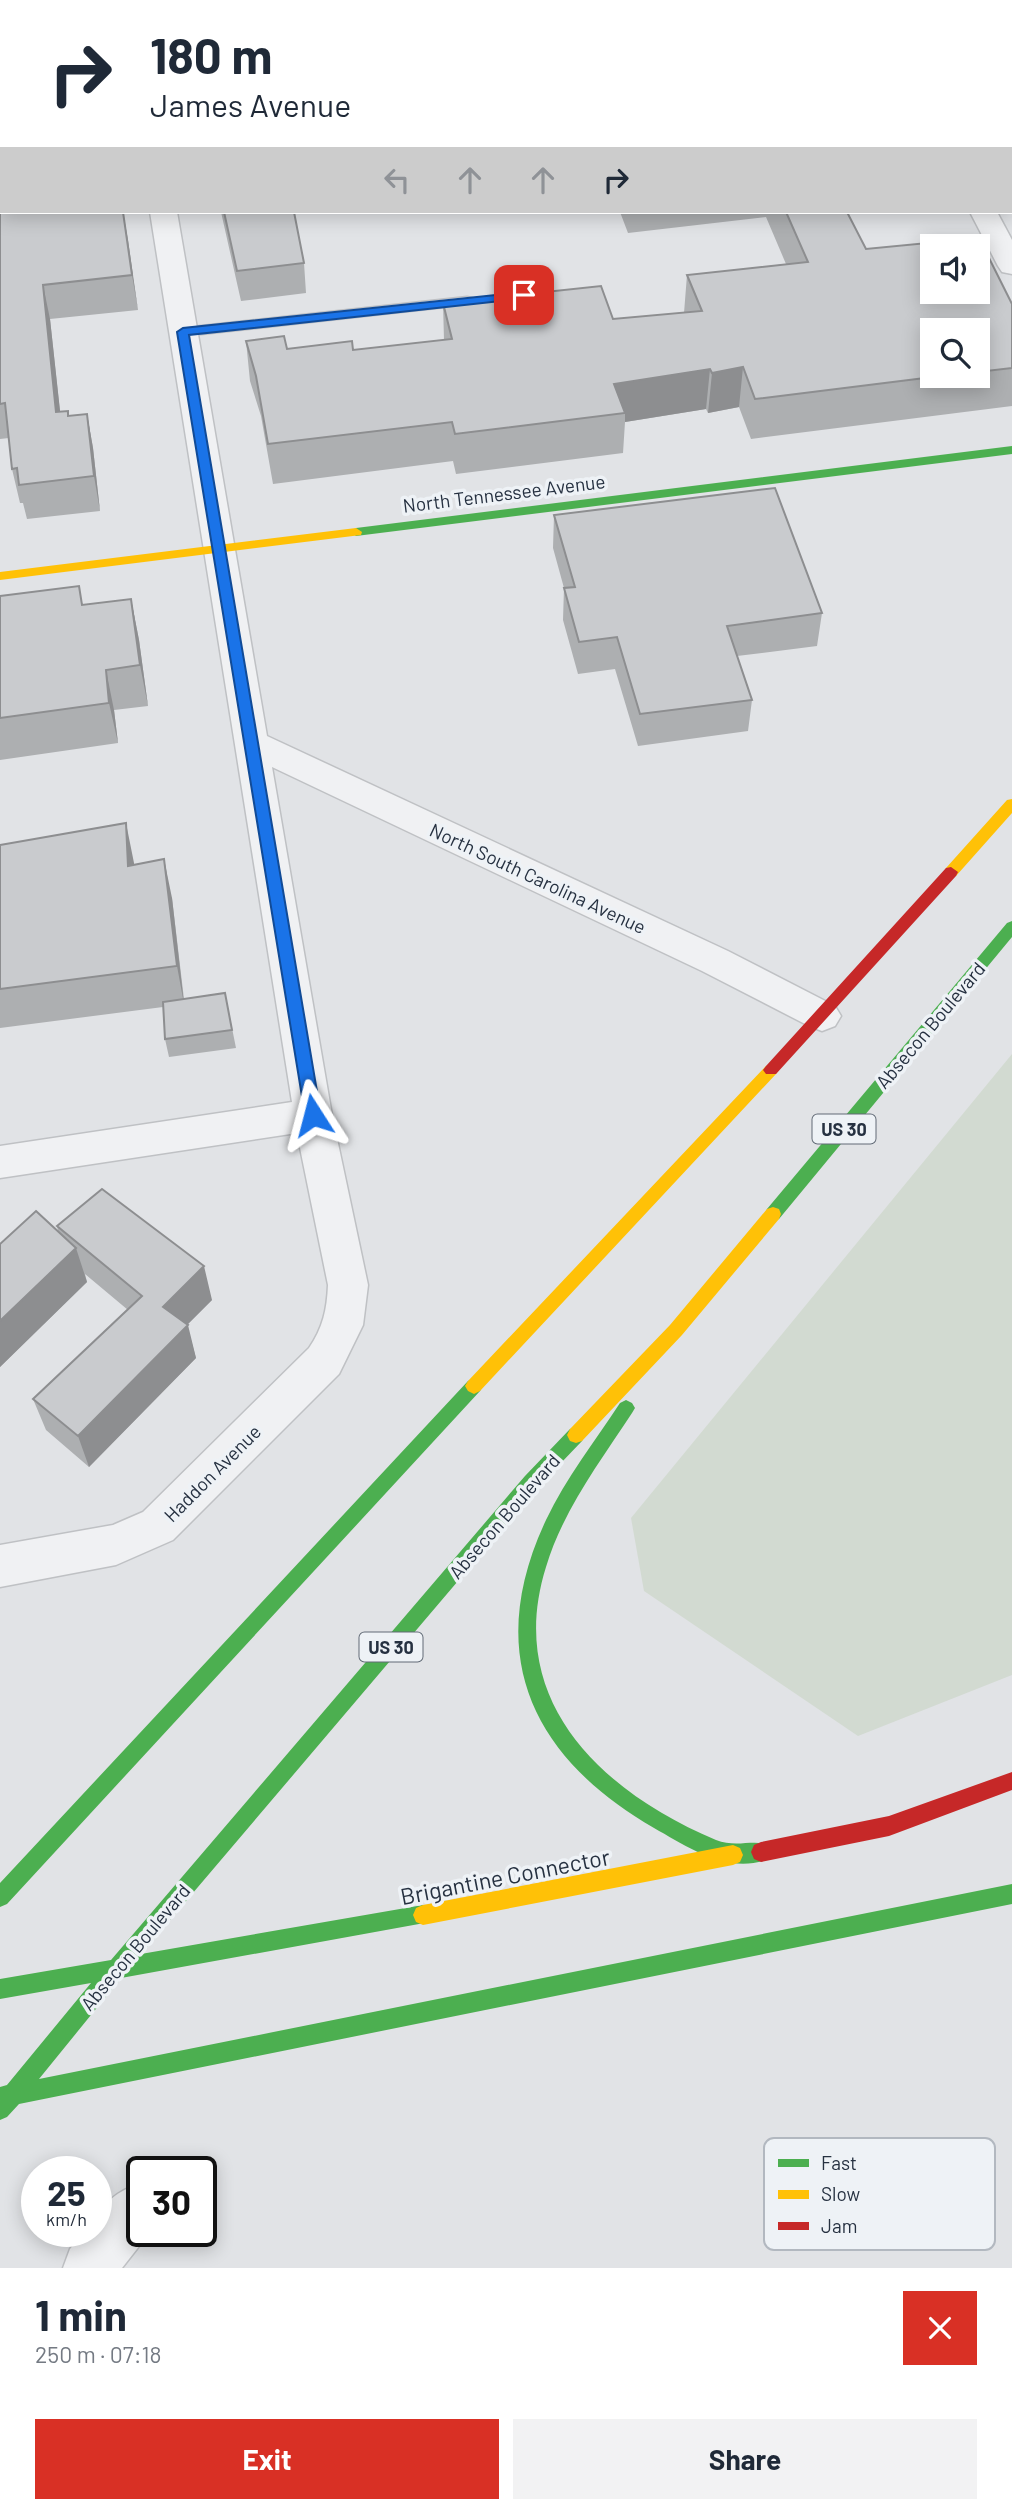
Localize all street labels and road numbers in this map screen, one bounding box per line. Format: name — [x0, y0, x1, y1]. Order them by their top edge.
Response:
street label: North Tennessee Avenue — [402, 469, 606, 517]
street label: North South Carolina Avenue — [426, 818, 650, 938]
street label: Absecon Boulevard — [870, 957, 990, 1093]
road number: US 30 — [812, 1114, 876, 1144]
street label: Haddon Avenue — [159, 1420, 265, 1526]
street label: Absecon Boulevard — [444, 1449, 564, 1583]
road number: US 30 — [360, 1632, 422, 1662]
street label: Brigantine Connector — [398, 1842, 613, 1910]
street label: Absecon Boulevard — [75, 1879, 195, 2015]

